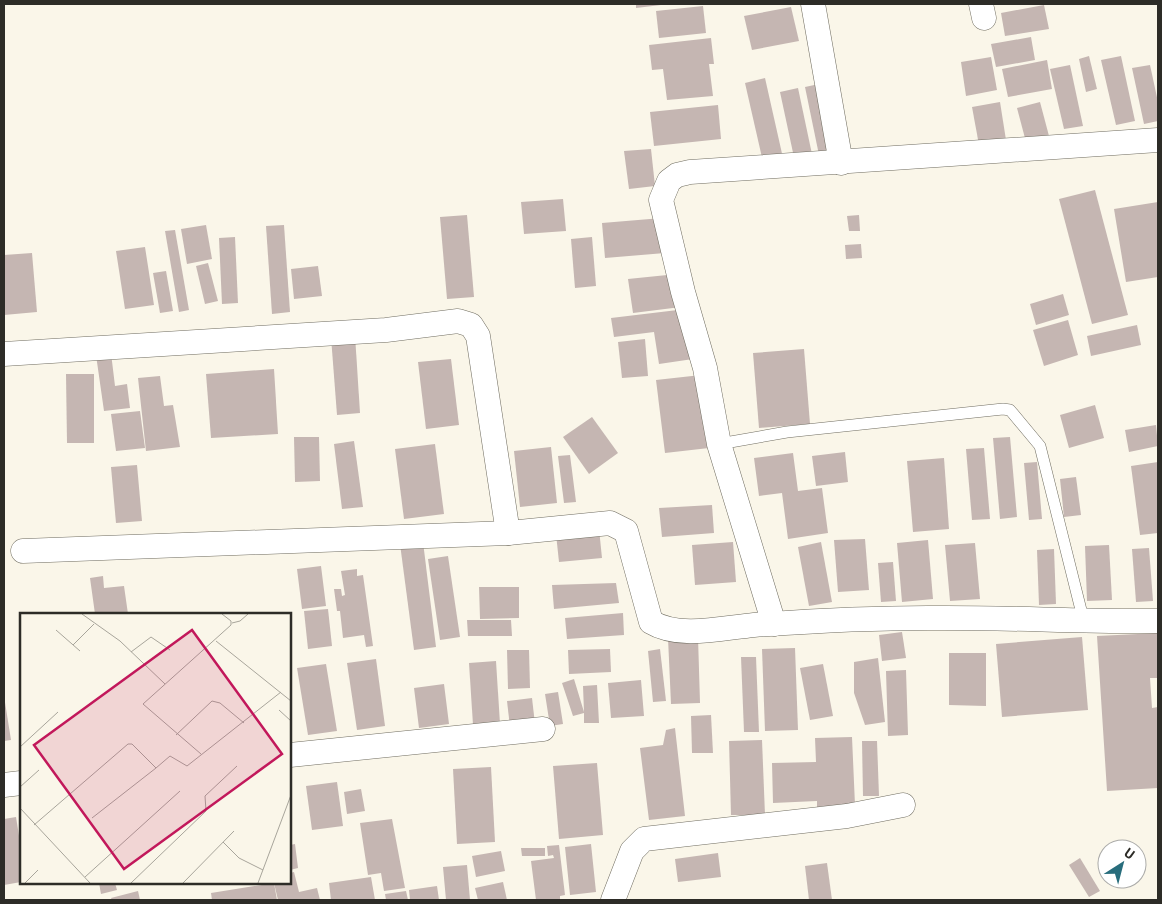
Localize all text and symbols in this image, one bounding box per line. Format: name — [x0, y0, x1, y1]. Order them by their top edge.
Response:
inset map — [20, 613, 291, 884]
north arrow — [1097, 839, 1147, 889]
text: U — [1120, 842, 1140, 864]

